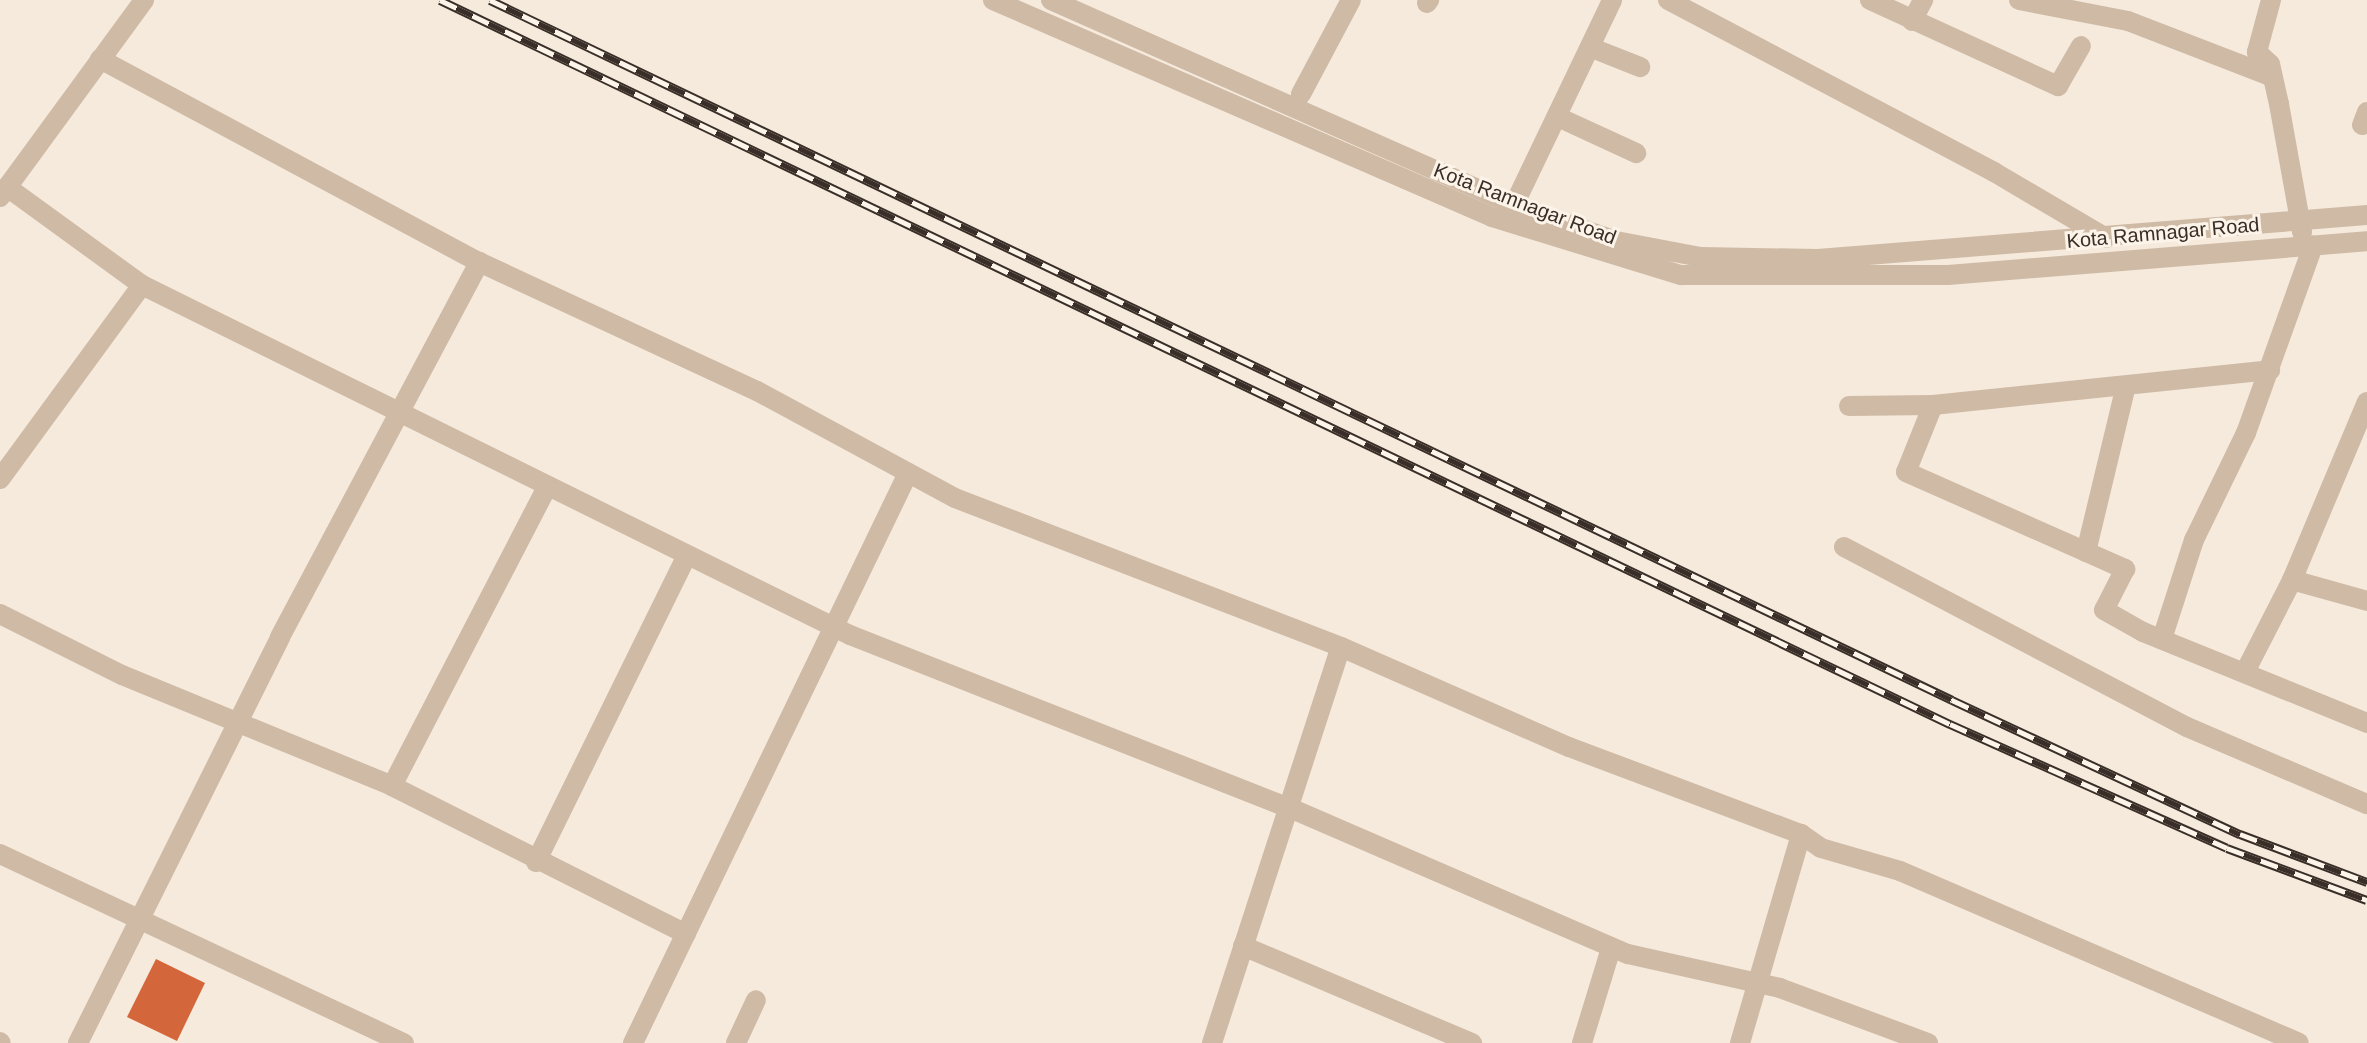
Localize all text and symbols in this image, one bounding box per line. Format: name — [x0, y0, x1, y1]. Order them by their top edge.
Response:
street label: Kota Ramnagar Road — [1430, 158, 1620, 250]
street label: Kota Ramnagar Road — [2066, 213, 2260, 253]

